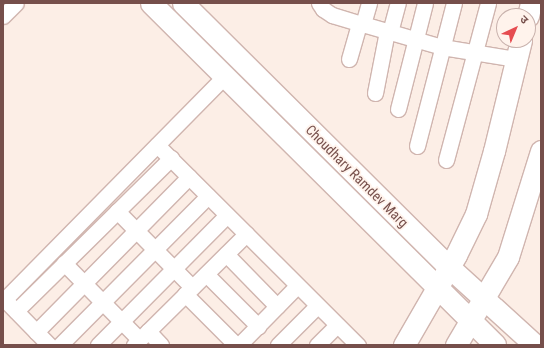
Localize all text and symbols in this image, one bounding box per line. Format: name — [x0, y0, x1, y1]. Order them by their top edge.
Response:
north arrow — [496, 8, 536, 48]
text: उ — [517, 13, 531, 27]
street label: Choudhary Ramdev Marg — [302, 121, 412, 231]

